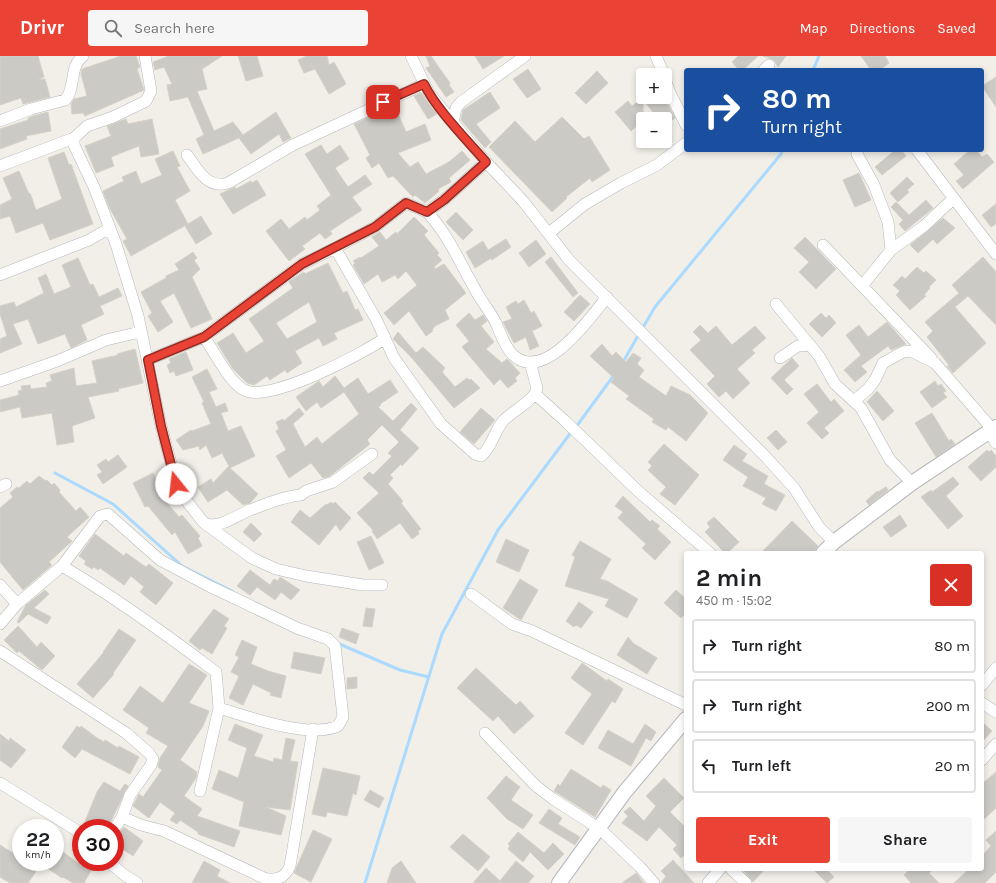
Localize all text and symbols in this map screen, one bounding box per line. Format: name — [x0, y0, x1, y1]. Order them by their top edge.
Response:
search box — [88, 10, 368, 46]
text: Drivr — [20, 17, 64, 39]
icon: search — [102, 17, 124, 39]
text: Search here — [134, 19, 215, 37]
text: Map — [800, 20, 828, 37]
text: Directions — [850, 20, 915, 37]
text: Saved — [937, 20, 976, 37]
map controls — [636, 68, 672, 148]
button: + — [636, 68, 672, 104]
text: 80 m — [762, 82, 831, 115]
icon: right — [696, 84, 748, 136]
pin — [366, 85, 400, 119]
icon: arrive — [372, 91, 394, 113]
button: − — [636, 112, 672, 148]
text: Turn right — [762, 116, 842, 138]
position arrow — [155, 463, 197, 505]
text: 2 min — [696, 564, 762, 592]
button: close — [930, 564, 972, 606]
text: 450 m · 15:02 — [696, 593, 772, 608]
icon: right — [698, 635, 720, 657]
text: Turn right — [732, 637, 802, 655]
text: 80 m — [934, 637, 970, 655]
icon: right — [698, 695, 720, 717]
text: Turn right — [732, 697, 802, 715]
text: 200 m — [926, 697, 970, 715]
icon: left — [698, 755, 720, 777]
text: Turn left — [732, 757, 791, 775]
text: 20 m — [935, 757, 970, 775]
button: Exit — [696, 817, 830, 863]
button: Share — [838, 817, 972, 863]
speed limit sign: 30 — [72, 819, 124, 871]
text: 22 — [26, 828, 50, 851]
text: km/h — [25, 849, 51, 861]

